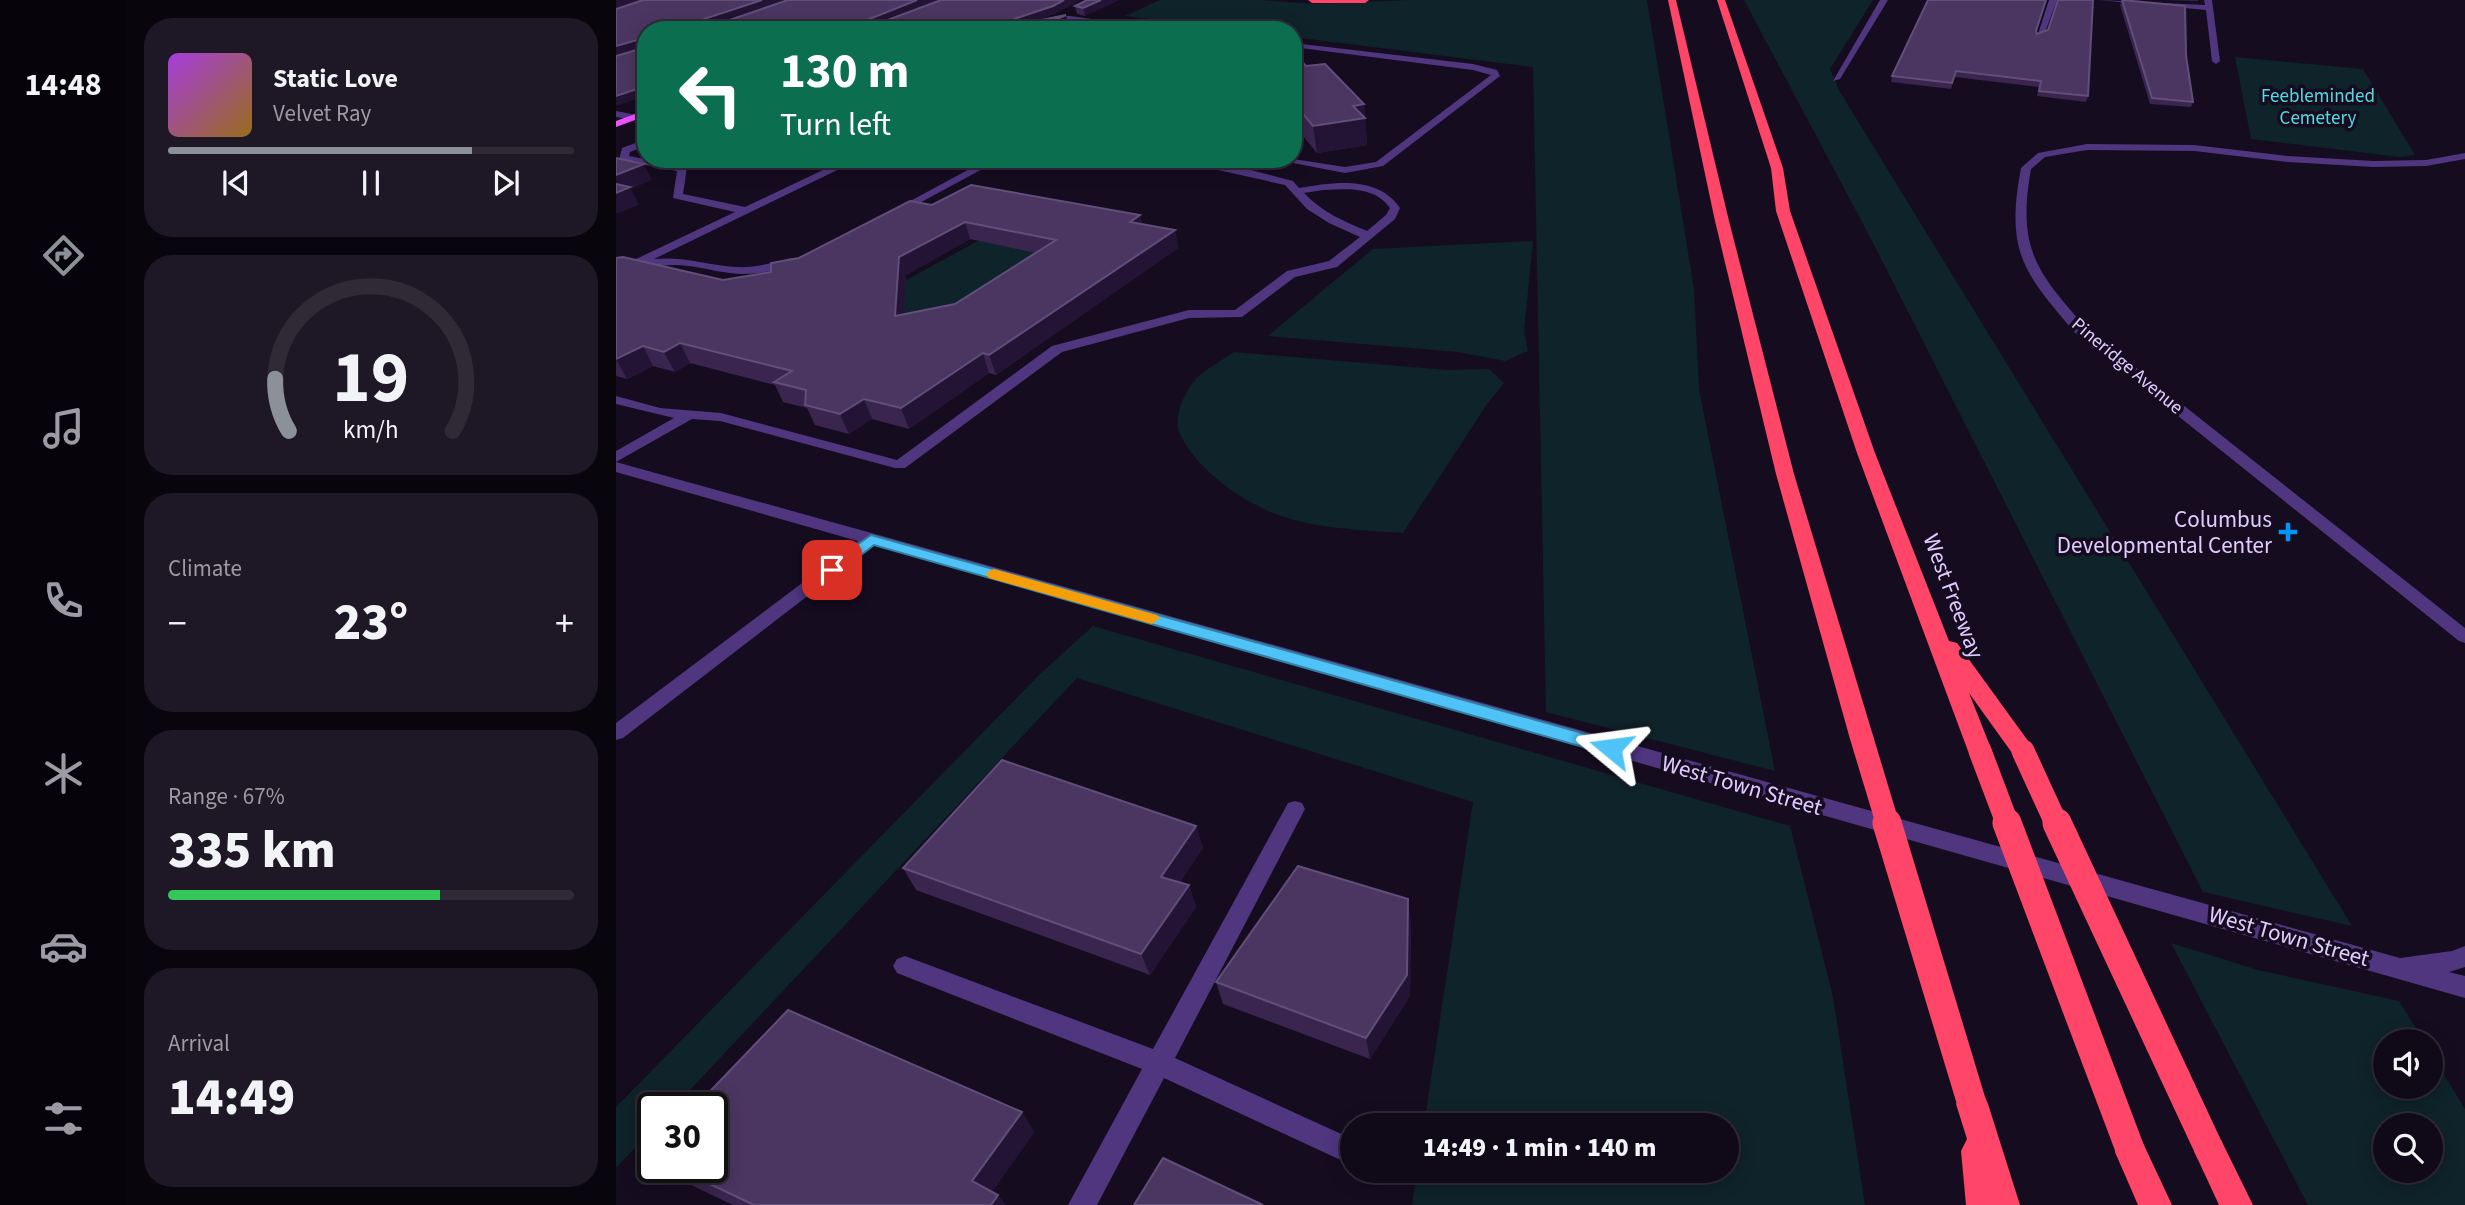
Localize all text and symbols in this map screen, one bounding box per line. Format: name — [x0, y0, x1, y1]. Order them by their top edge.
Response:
text: 130 m — [780, 37, 909, 107]
icon: left — [665, 49, 756, 140]
text: Static Love — [273, 60, 398, 97]
text: 14:48 — [24, 62, 102, 108]
park label: Feebleminded Cemetery — [2261, 83, 2375, 132]
text: Velvet Ray — [273, 97, 371, 130]
text: Turn left — [780, 102, 891, 148]
icon: previous — [217, 164, 255, 202]
icon: pause — [352, 164, 390, 202]
icon: next — [487, 164, 525, 202]
icon: directions — [39, 231, 88, 280]
street label: Pineridge Avenue — [2065, 311, 2189, 421]
text: 19 — [333, 327, 409, 431]
icon: music — [39, 404, 88, 453]
text: km/h — [343, 412, 399, 448]
place label: Columbus Developmental Center — [2057, 503, 2273, 562]
marker: Columbus Developmental Center — [2278, 522, 2298, 542]
street label: West Freeway — [1915, 529, 1993, 664]
pin — [802, 540, 862, 600]
icon: arrive — [813, 551, 851, 589]
text: Climate — [168, 552, 242, 585]
icon: phone — [39, 576, 88, 625]
text: 23° — [334, 586, 408, 660]
text: − — [168, 597, 187, 651]
text: + — [555, 597, 574, 651]
position arrow — [1574, 711, 1648, 785]
street label: West Town Street — [1658, 747, 1826, 824]
icon: climate — [39, 749, 88, 798]
text: Range · 67% — [168, 780, 285, 813]
text: 335 km — [168, 814, 336, 888]
street label: West Town Street — [2205, 898, 2373, 975]
icon: car — [39, 922, 88, 971]
text: Arrival — [168, 1027, 230, 1060]
map controls — [2373, 1029, 2443, 1183]
button: sound — [2373, 1029, 2443, 1099]
text: 14:49 — [168, 1061, 295, 1135]
speed limit sign: 30 — [637, 1092, 728, 1183]
icon: filters — [39, 1094, 88, 1143]
button: search — [2373, 1113, 2443, 1183]
text: 14:49 · 1 min · 140 m — [1423, 1129, 1656, 1166]

